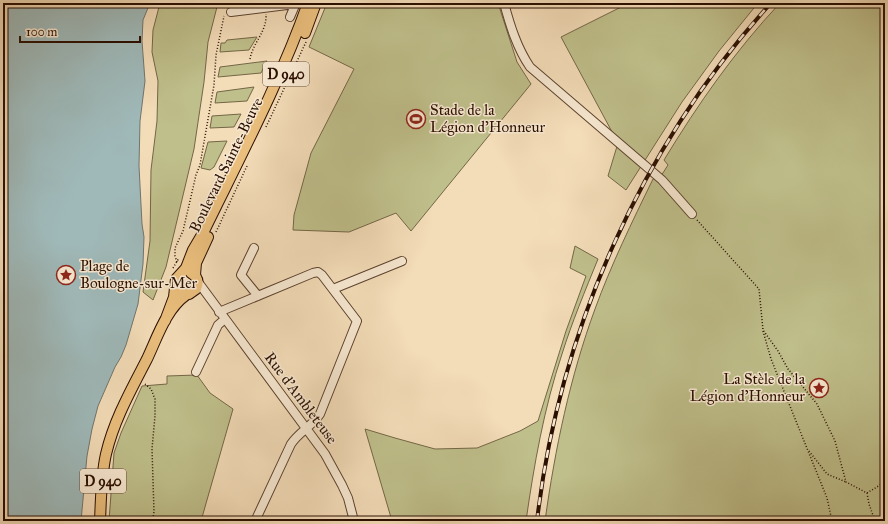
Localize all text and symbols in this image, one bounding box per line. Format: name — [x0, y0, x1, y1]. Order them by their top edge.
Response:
scale bar — [20, 18, 140, 44]
text: 100 m — [26, 25, 57, 39]
road number: D 940 — [263, 62, 309, 86]
street label: Boulevard Sainte-Beuve — [186, 95, 266, 235]
place label: Stade de la Légion d'Honneur — [430, 101, 546, 136]
sports icon: Stade de la Légion d'Honneur — [405, 108, 427, 130]
place label: Plage de Boulogne-sur-Mer — [80, 257, 198, 292]
place icon: Plage de Boulogne-sur-Mer — [55, 264, 77, 286]
street label: Rue d'Ambleteuse — [261, 349, 341, 447]
place label: La Stèle de la Légion d'Honneur — [690, 370, 806, 405]
place icon: La Stèle de la Légion d'Honneur — [808, 377, 830, 399]
road number: D 940 — [80, 469, 126, 493]

